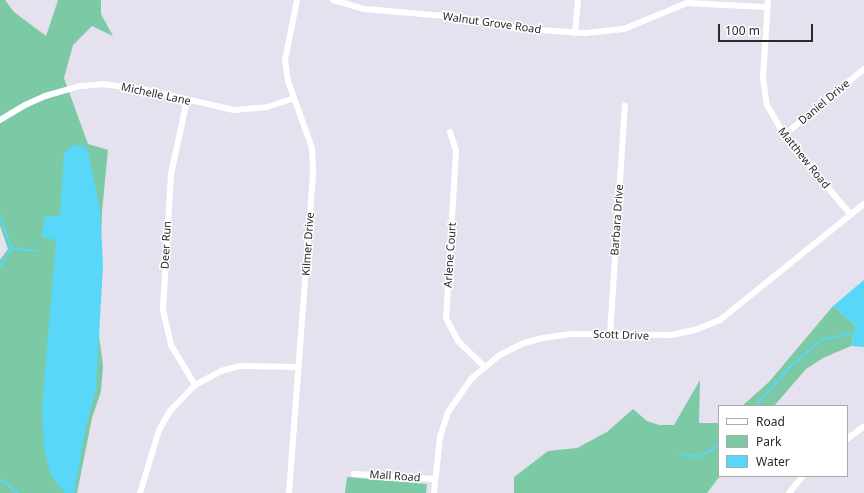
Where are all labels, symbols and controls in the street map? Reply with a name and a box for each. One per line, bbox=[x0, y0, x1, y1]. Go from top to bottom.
street label: Walnut Grove Road bbox=[442, 10, 542, 36]
scale bar bbox=[720, 16, 815, 42]
text: 100 m bbox=[725, 22, 760, 39]
street label: Daniel Drive bbox=[796, 77, 852, 127]
street label: Michelle Lane bbox=[120, 80, 192, 108]
street label: Matthew Road bbox=[775, 125, 833, 191]
street label: Barbara Drive bbox=[608, 184, 626, 256]
street label: Kilmer Drive bbox=[299, 212, 317, 276]
street label: Deer Run bbox=[158, 221, 174, 269]
street label: Arlene Court bbox=[441, 222, 459, 288]
street label: Scott Drive bbox=[593, 327, 649, 343]
legend bbox=[718, 405, 848, 477]
text: Road bbox=[756, 413, 785, 430]
text: Park bbox=[756, 433, 781, 450]
text: Water bbox=[756, 453, 790, 470]
street label: Mall Road bbox=[369, 468, 421, 484]

